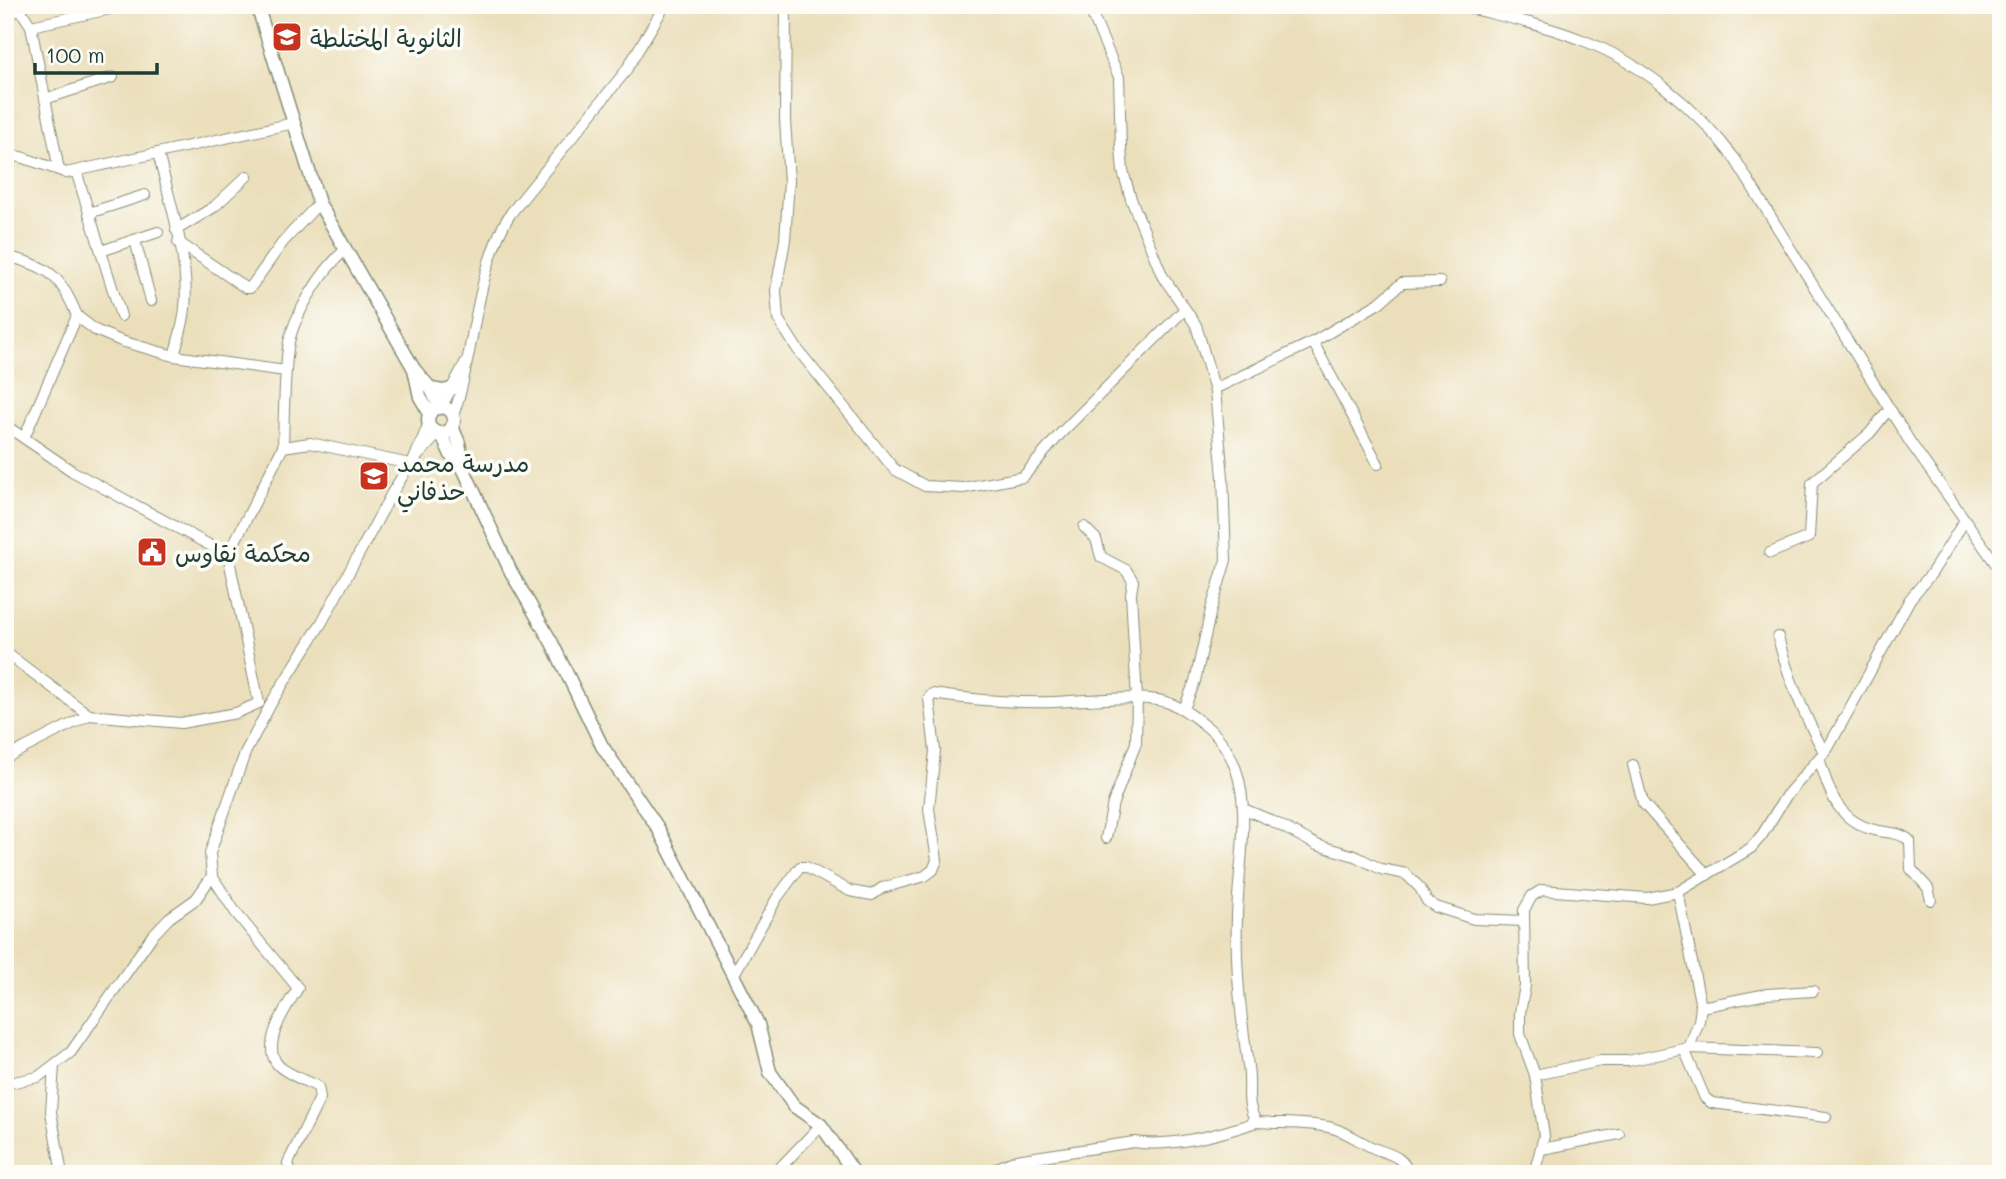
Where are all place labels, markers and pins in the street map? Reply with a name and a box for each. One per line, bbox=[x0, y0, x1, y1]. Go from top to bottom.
school or university icon: الثانوية المختلطة bbox=[270, 20, 304, 54]
place label: الثانوية المختلطة bbox=[310, 22, 462, 55]
place label: مدرسة محمد حذفاني bbox=[397, 447, 529, 513]
school or university icon: مدرسة محمد حذفاني bbox=[357, 459, 391, 493]
public building icon: محكمة نقاوس bbox=[135, 535, 169, 569]
place label: محكمة نقاوس bbox=[175, 537, 311, 568]

